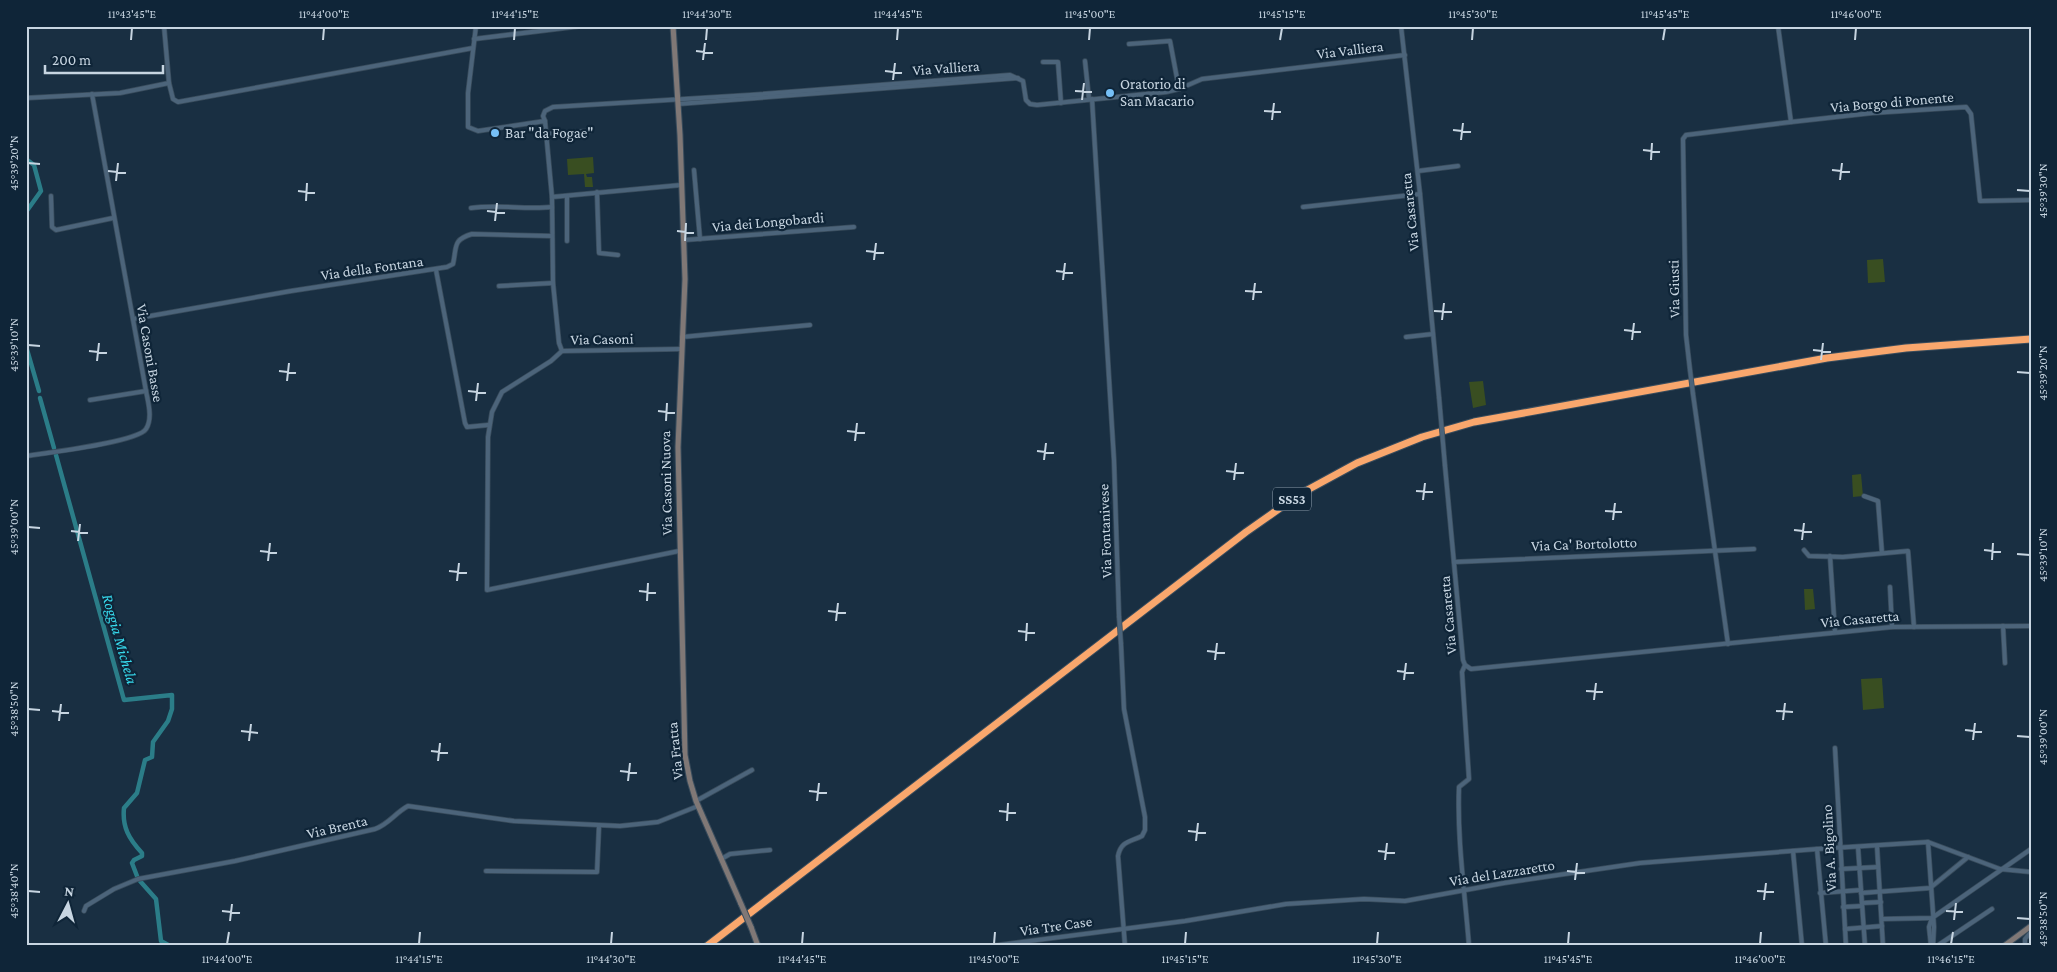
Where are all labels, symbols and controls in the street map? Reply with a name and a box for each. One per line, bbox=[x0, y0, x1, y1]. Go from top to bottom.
text: 11°43'45"E bbox=[108, 7, 157, 21]
text: 11°44'00"E bbox=[299, 7, 350, 21]
text: 11°44'15"E bbox=[491, 7, 539, 21]
text: 11°44'30"E bbox=[682, 7, 732, 21]
text: 11°44'45"E bbox=[874, 7, 923, 21]
text: 11°45'00"E bbox=[1065, 7, 1116, 21]
text: 11°45'15"E bbox=[1258, 7, 1306, 21]
text: 11°45'30"E bbox=[1448, 7, 1498, 21]
text: 11°45'45"E bbox=[1641, 7, 1690, 21]
text: 11°46'00"E bbox=[1831, 7, 1882, 21]
street label: Via Valliera bbox=[1316, 38, 1384, 62]
scale bar bbox=[45, 42, 162, 74]
text: 200 m bbox=[52, 52, 91, 68]
street label: Via Valliera bbox=[912, 58, 980, 78]
place label: Oratorio di San Macario bbox=[1120, 76, 1194, 109]
marker: Oratorio di San Macario bbox=[1104, 87, 1116, 99]
street label: Via Borgo di Ponente bbox=[1830, 89, 1955, 116]
place label: Bar "da Fogae" bbox=[505, 125, 593, 142]
marker: Bar "da Fogae" bbox=[489, 127, 501, 139]
text: 45°39'20"N bbox=[7, 135, 21, 191]
text: 45°39'30"N bbox=[2036, 163, 2050, 219]
street label: Via Casaretta bbox=[1398, 172, 1422, 252]
street label: Via dei Longobardi bbox=[711, 209, 825, 236]
street label: Via della Fontana bbox=[320, 253, 424, 283]
street label: Via Giusti bbox=[1665, 260, 1683, 318]
street label: Via Casoni Basse bbox=[133, 303, 167, 404]
text: 45°39'10"N bbox=[7, 318, 21, 372]
street label: Via Casoni bbox=[570, 330, 634, 348]
text: 45°39'20"N bbox=[2036, 345, 2050, 401]
street label: Via Casoni Nuova bbox=[657, 430, 675, 536]
street label: Via Fontanivese bbox=[1095, 483, 1115, 578]
road number: SS53 bbox=[1273, 488, 1311, 510]
text: 45°39'00"N bbox=[7, 499, 21, 555]
text: 45°39'10"N bbox=[2036, 528, 2050, 582]
street label: Via Ca' Bortolotto bbox=[1531, 534, 1637, 554]
street label: Via Casaretta bbox=[1437, 575, 1459, 655]
water label: Roggia Michela bbox=[98, 592, 141, 687]
street label: Via Casaretta bbox=[1820, 608, 1900, 630]
text: 45°38'50"N bbox=[7, 681, 21, 737]
text: 45°39'00"N bbox=[2036, 709, 2050, 765]
street label: Via Fratta bbox=[664, 721, 686, 781]
street label: Via A. Bigolino bbox=[1819, 804, 1840, 892]
street label: Via Brenta bbox=[305, 812, 369, 842]
street label: Via del Lazzaretto bbox=[1448, 857, 1556, 889]
text: 45°38'40"N bbox=[7, 863, 21, 919]
north arrow bbox=[42, 880, 92, 930]
text: N bbox=[64, 883, 75, 900]
text: 45°38'50"N bbox=[2036, 891, 2050, 947]
street label: Via Tre Case bbox=[1019, 913, 1094, 939]
text: 11°44'00"E bbox=[202, 952, 253, 966]
text: 11°44'15"E bbox=[395, 952, 443, 966]
text: 11°44'30"E bbox=[586, 952, 636, 966]
text: 11°44'45"E bbox=[778, 952, 827, 966]
text: 11°45'00"E bbox=[969, 952, 1020, 966]
text: 11°45'15"E bbox=[1161, 952, 1209, 966]
text: 11°45'30"E bbox=[1352, 952, 1402, 966]
text: 11°45'45"E bbox=[1544, 952, 1593, 966]
text: 11°46'00"E bbox=[1735, 952, 1786, 966]
text: 11°46'15"E bbox=[1927, 952, 1975, 966]

